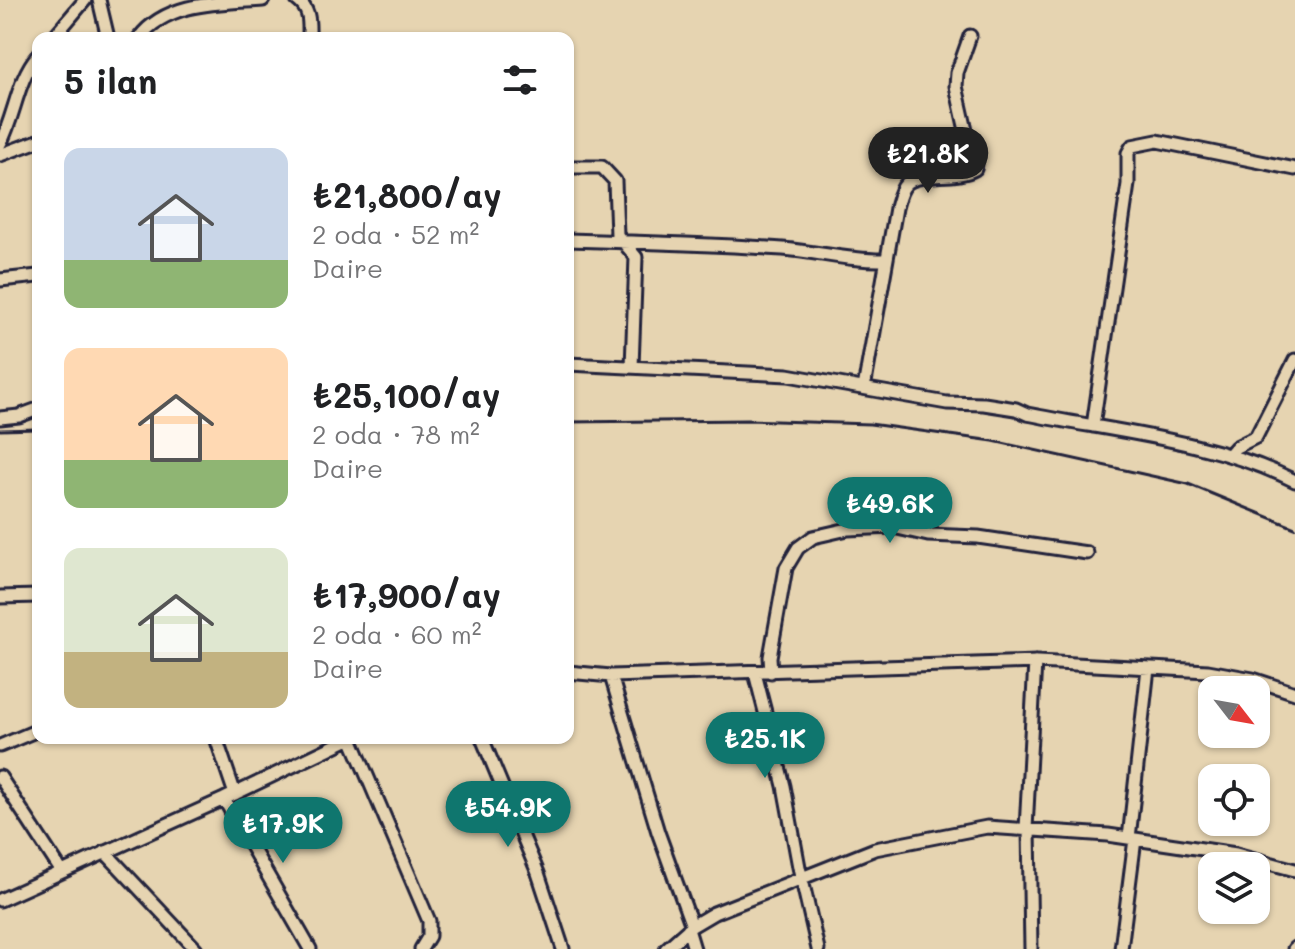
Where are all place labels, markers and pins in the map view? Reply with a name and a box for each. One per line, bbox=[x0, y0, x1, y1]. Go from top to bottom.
pin: ₺21.8K bbox=[863, 127, 993, 195]
pin: ₺49.6K bbox=[825, 477, 955, 545]
pin: ₺25.1K bbox=[700, 712, 830, 780]
pin: ₺54.9K bbox=[443, 781, 573, 849]
pin: ₺17.9K bbox=[218, 797, 348, 865]

